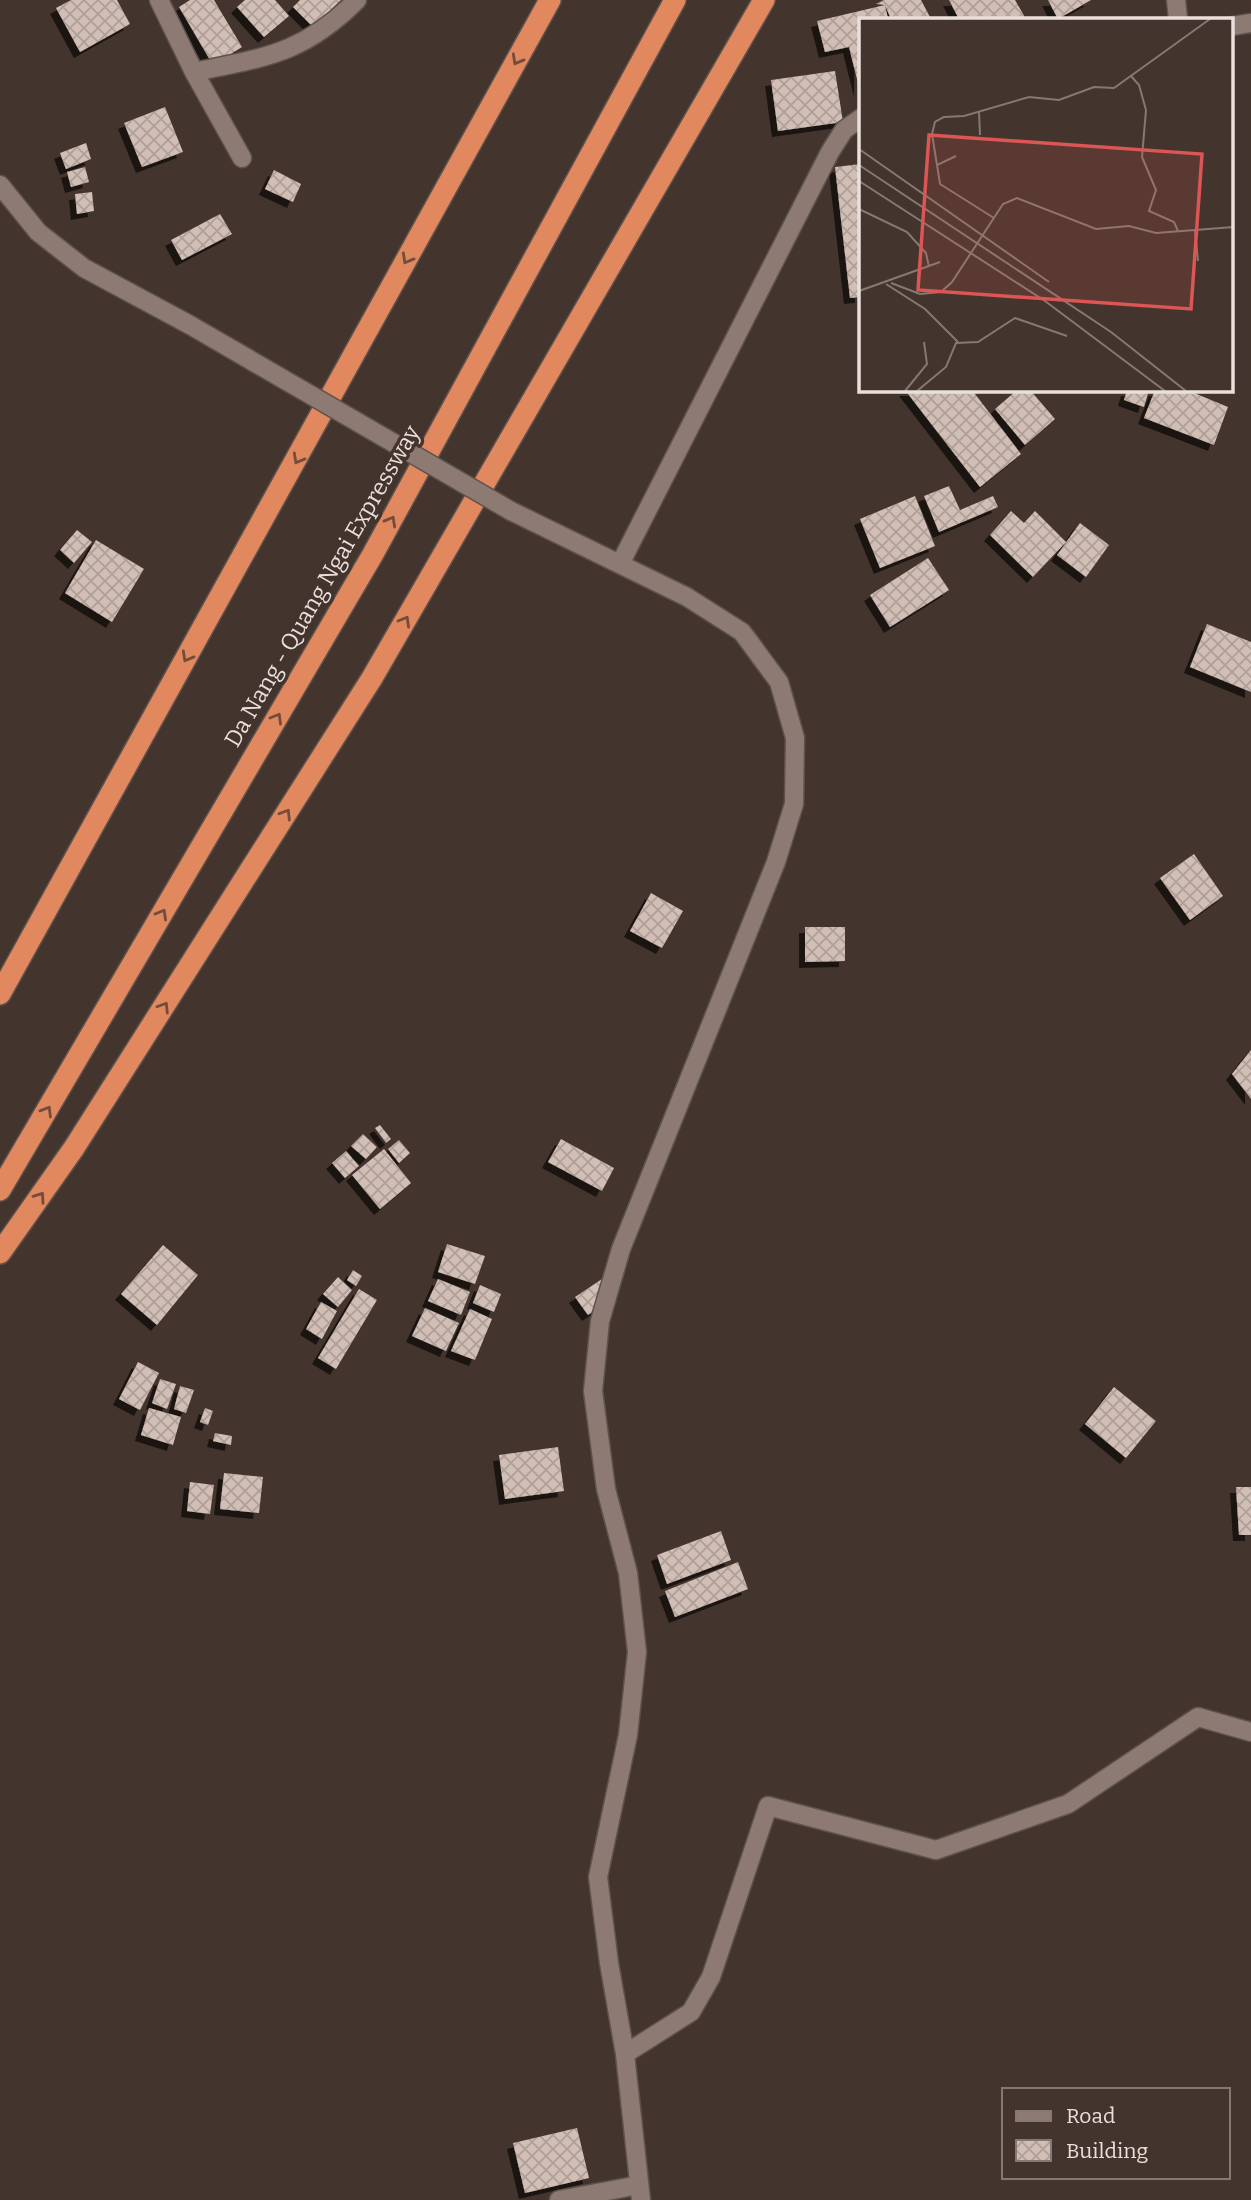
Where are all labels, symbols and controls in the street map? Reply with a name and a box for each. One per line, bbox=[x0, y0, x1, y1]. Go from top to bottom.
inset map bbox=[859, 18, 1234, 392]
one-way arrow bbox=[512, 53, 525, 65]
one-way arrow bbox=[402, 252, 415, 264]
street label: Da Nang - Quang Ngai Expressway bbox=[218, 419, 426, 752]
one-way arrow bbox=[293, 451, 306, 464]
one-way arrow bbox=[383, 516, 396, 528]
one-way arrow bbox=[397, 615, 410, 628]
one-way arrow bbox=[182, 650, 195, 663]
one-way arrow bbox=[269, 713, 282, 726]
one-way arrow bbox=[277, 809, 290, 822]
one-way arrow bbox=[154, 909, 167, 922]
one-way arrow bbox=[155, 1001, 168, 1014]
one-way arrow bbox=[39, 1105, 52, 1118]
one-way arrow bbox=[31, 1192, 44, 1205]
legend bbox=[1002, 2088, 1230, 2179]
text: Road bbox=[1066, 2103, 1115, 2129]
text: Building bbox=[1066, 2138, 1149, 2164]

